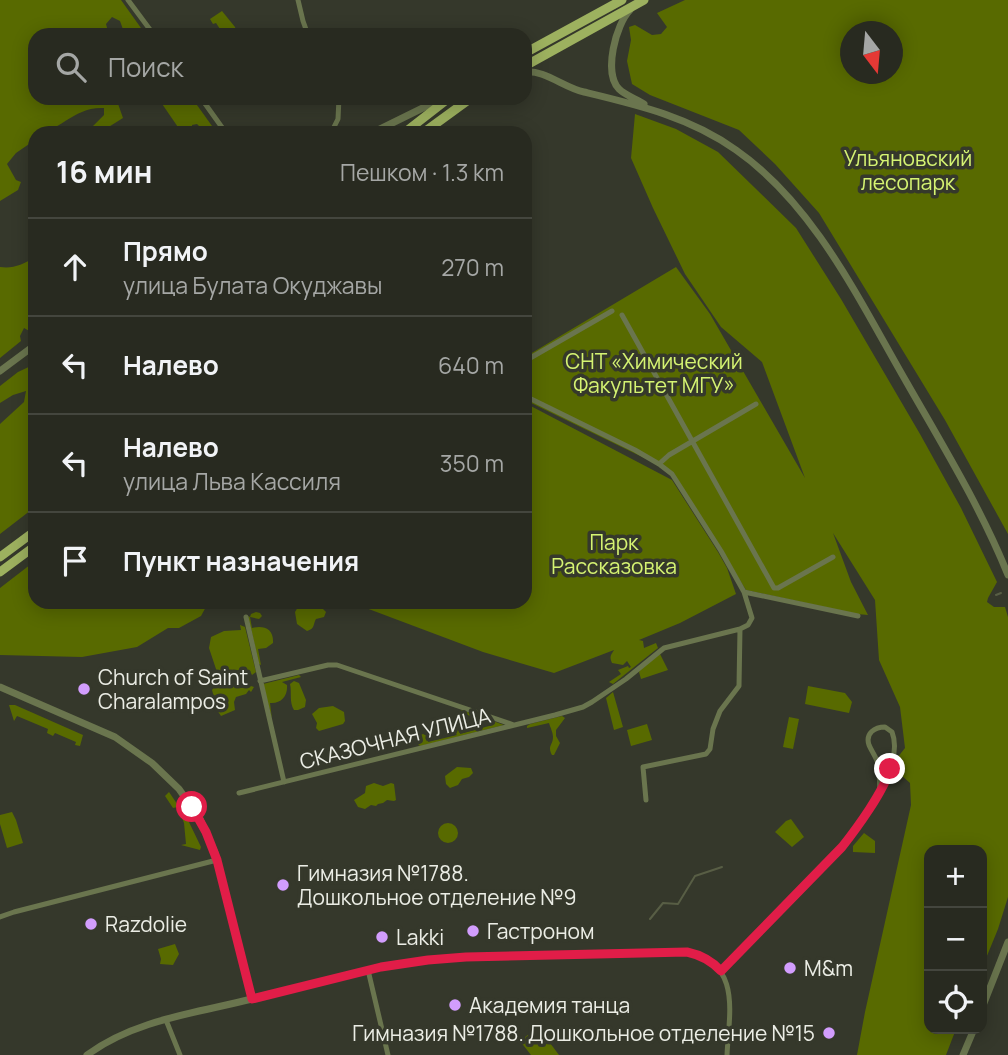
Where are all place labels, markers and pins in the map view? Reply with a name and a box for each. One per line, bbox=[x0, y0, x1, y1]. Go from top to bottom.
place label: Church of Saint Charalampos bbox=[98, 663, 248, 715]
marker: Church of Saint Charalampos bbox=[76, 681, 92, 697]
place label: Гимназия №1788. Дошкольное отделение №9 bbox=[297, 859, 577, 911]
marker: Гимназия №1788. Дошкольное отделение №9 bbox=[275, 877, 291, 893]
place label: Razdolie bbox=[105, 910, 187, 938]
marker: Razdolie bbox=[83, 916, 99, 932]
place label: Гастроном bbox=[487, 917, 595, 945]
place label: Lakki bbox=[396, 923, 444, 951]
marker: Гастроном bbox=[465, 923, 481, 939]
marker: Lakki bbox=[374, 929, 390, 945]
place label: M&m bbox=[804, 954, 853, 982]
marker: M&m bbox=[782, 960, 798, 976]
place label: Академия танца bbox=[469, 991, 630, 1019]
marker: Академия танца bbox=[447, 997, 463, 1013]
place label: Гимназия №1788. Дошкольное отделение №15 bbox=[352, 1019, 815, 1047]
marker: Гимназия №1788. Дошкольное отделение №15 bbox=[821, 1025, 837, 1041]

